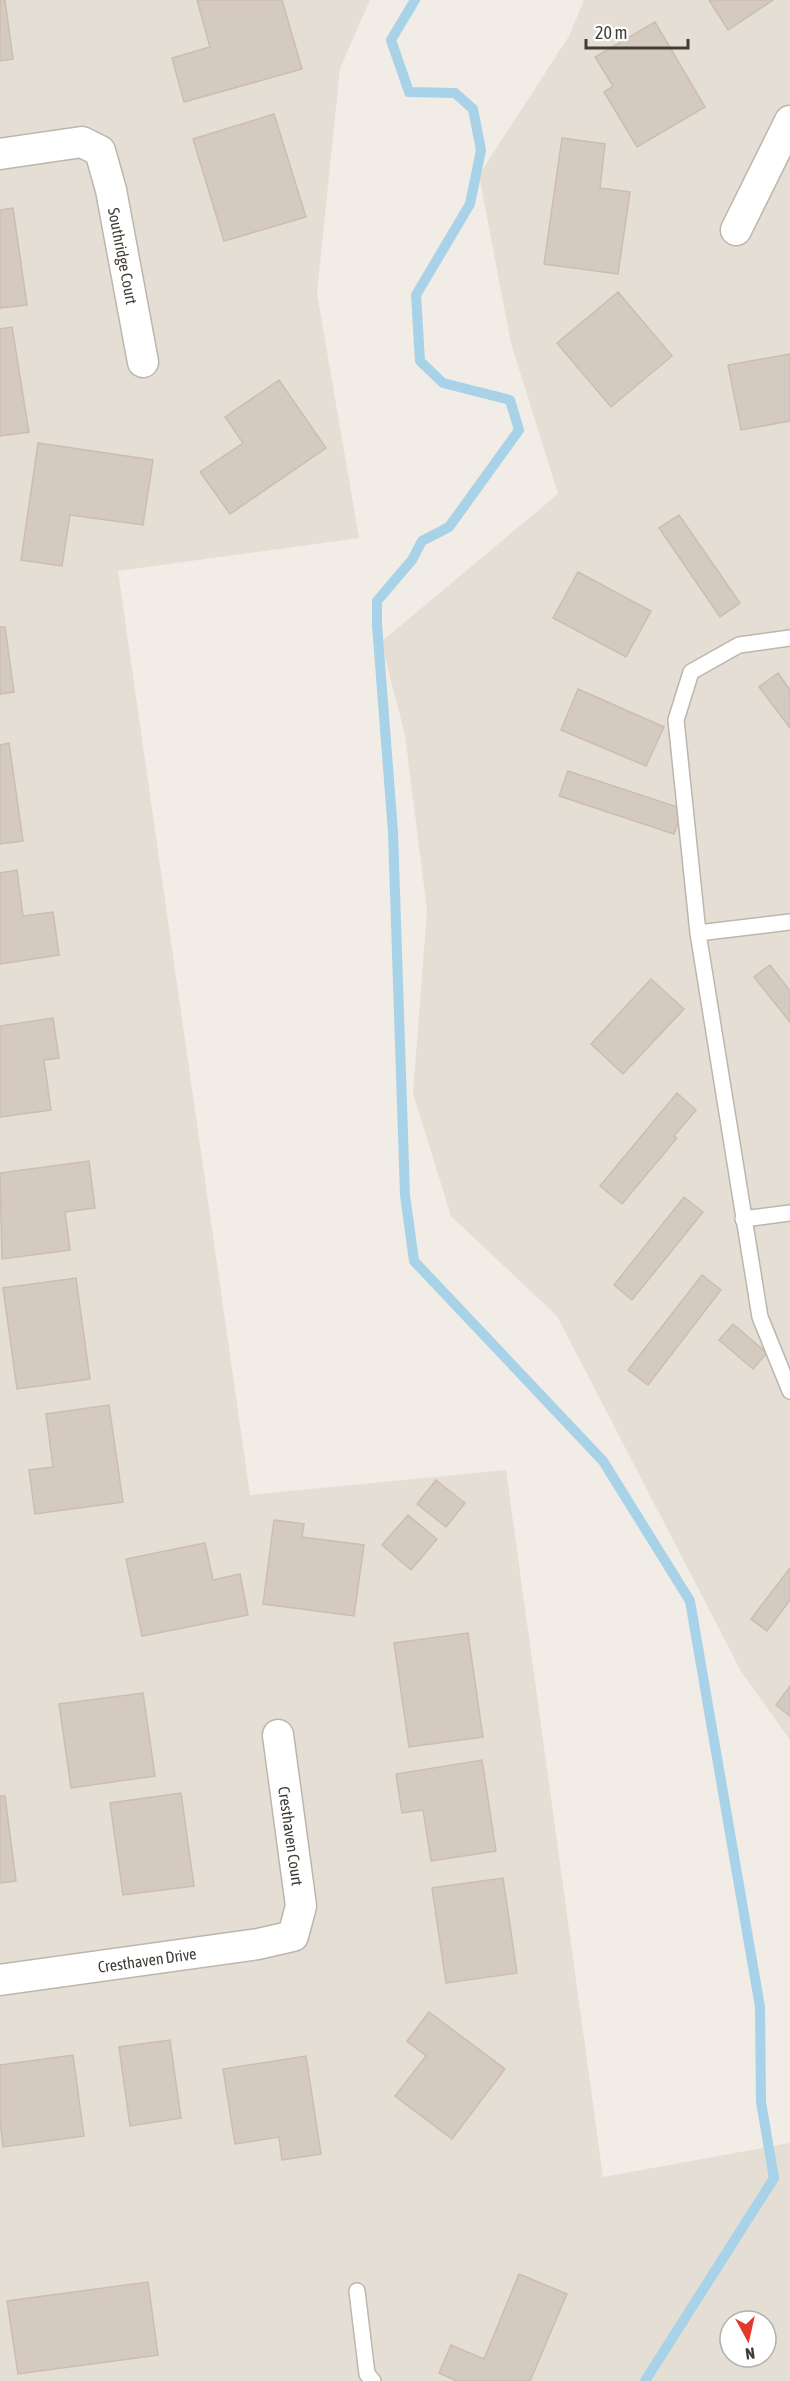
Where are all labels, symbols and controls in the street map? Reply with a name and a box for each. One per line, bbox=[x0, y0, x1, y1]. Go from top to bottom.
scale bar bbox=[586, 12, 688, 50]
text: 20 m bbox=[595, 22, 627, 43]
street label: Southridge Court bbox=[104, 206, 141, 306]
street label: Cresthaven Court bbox=[275, 1785, 307, 1887]
street label: Cresthaven Drive bbox=[97, 1944, 197, 1976]
north arrow bbox=[718, 2309, 778, 2369]
text: N bbox=[744, 2344, 756, 2363]

